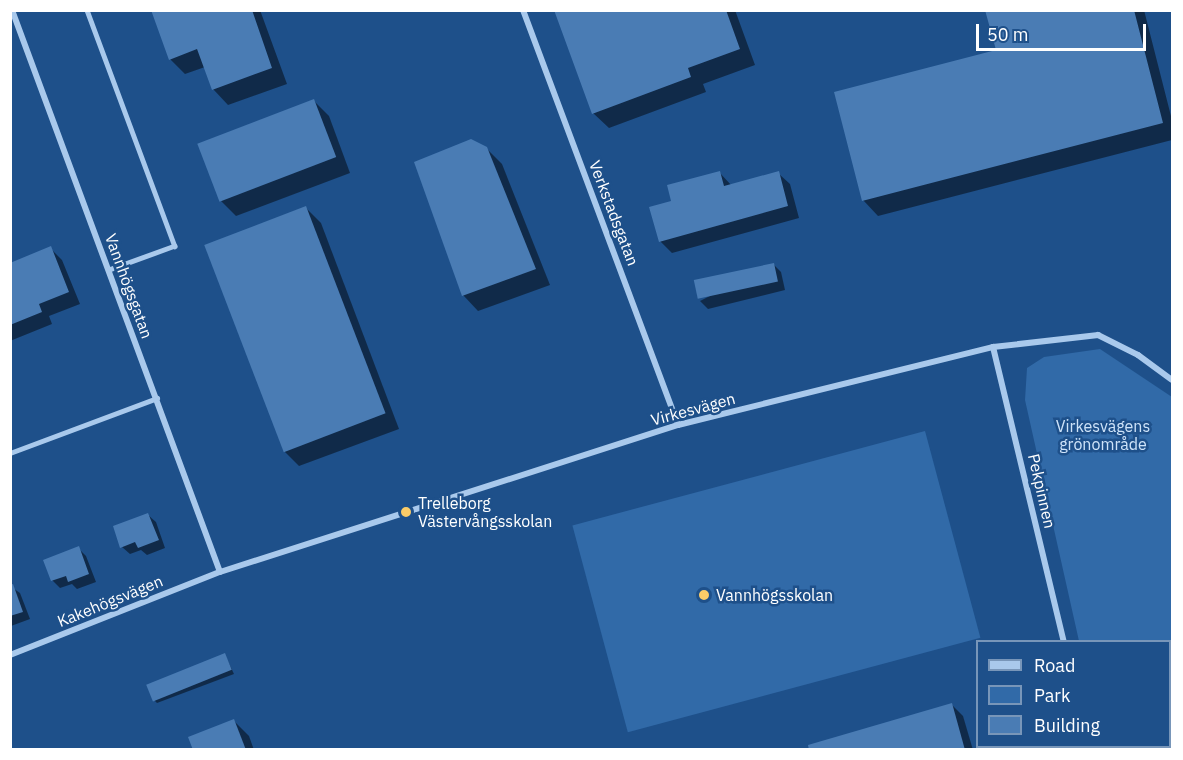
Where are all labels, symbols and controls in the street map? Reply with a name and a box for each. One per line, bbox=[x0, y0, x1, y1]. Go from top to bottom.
scale bar bbox=[979, 12, 1148, 50]
text: 50 m bbox=[987, 23, 1029, 46]
street label: Verkstadsgatan bbox=[585, 158, 643, 268]
street label: Vannhögsgatan bbox=[101, 231, 157, 341]
street label: Virkesvägen bbox=[649, 389, 737, 429]
park label: Virkesvägens grönområde bbox=[1056, 416, 1150, 454]
street label: Pekpinnen bbox=[1024, 452, 1060, 530]
place label: Trelleborg Västervångsskolan bbox=[418, 493, 552, 531]
marker: Trelleborg Västervångsskolan bbox=[399, 505, 413, 519]
street label: Kakehögsvägen bbox=[54, 571, 166, 631]
place label: Vannhögsskolan bbox=[716, 585, 833, 605]
marker: Vannhögsskolan bbox=[697, 588, 711, 602]
legend bbox=[976, 640, 1171, 748]
text: Road bbox=[1034, 654, 1075, 677]
text: Park bbox=[1034, 684, 1070, 707]
text: Building bbox=[1034, 714, 1100, 737]

